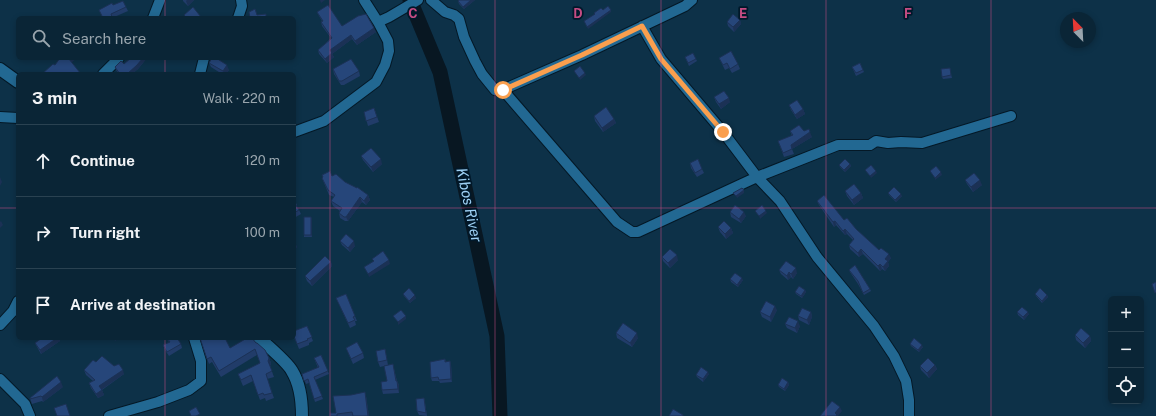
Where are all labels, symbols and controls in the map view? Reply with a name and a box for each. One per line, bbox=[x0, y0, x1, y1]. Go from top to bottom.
text: C bbox=[408, 6, 418, 21]
text: D bbox=[573, 6, 583, 21]
text: E bbox=[739, 6, 747, 21]
text: F bbox=[904, 6, 912, 21]
north arrow bbox=[1060, 12, 1096, 48]
search box bbox=[16, 16, 296, 60]
icon: search bbox=[30, 27, 52, 49]
text: Search here bbox=[62, 30, 146, 47]
route start bbox=[494, 81, 512, 99]
text: 3 min bbox=[32, 88, 77, 108]
text: Walk · 220 m bbox=[203, 91, 280, 106]
route end bbox=[714, 123, 732, 141]
icon: ahead bbox=[32, 150, 54, 172]
text: Continue bbox=[70, 152, 135, 169]
text: 120 m bbox=[245, 153, 280, 168]
water label: Kibos River bbox=[453, 166, 486, 244]
icon: right bbox=[32, 222, 54, 244]
text: Turn right bbox=[70, 224, 140, 241]
text: 100 m bbox=[244, 225, 280, 240]
icon: arrive bbox=[32, 294, 54, 316]
text: Arrive at destination bbox=[70, 296, 215, 313]
map controls bbox=[1108, 296, 1144, 404]
button: + bbox=[1108, 296, 1144, 332]
button: − bbox=[1108, 332, 1144, 368]
button: locate bbox=[1108, 368, 1144, 404]

